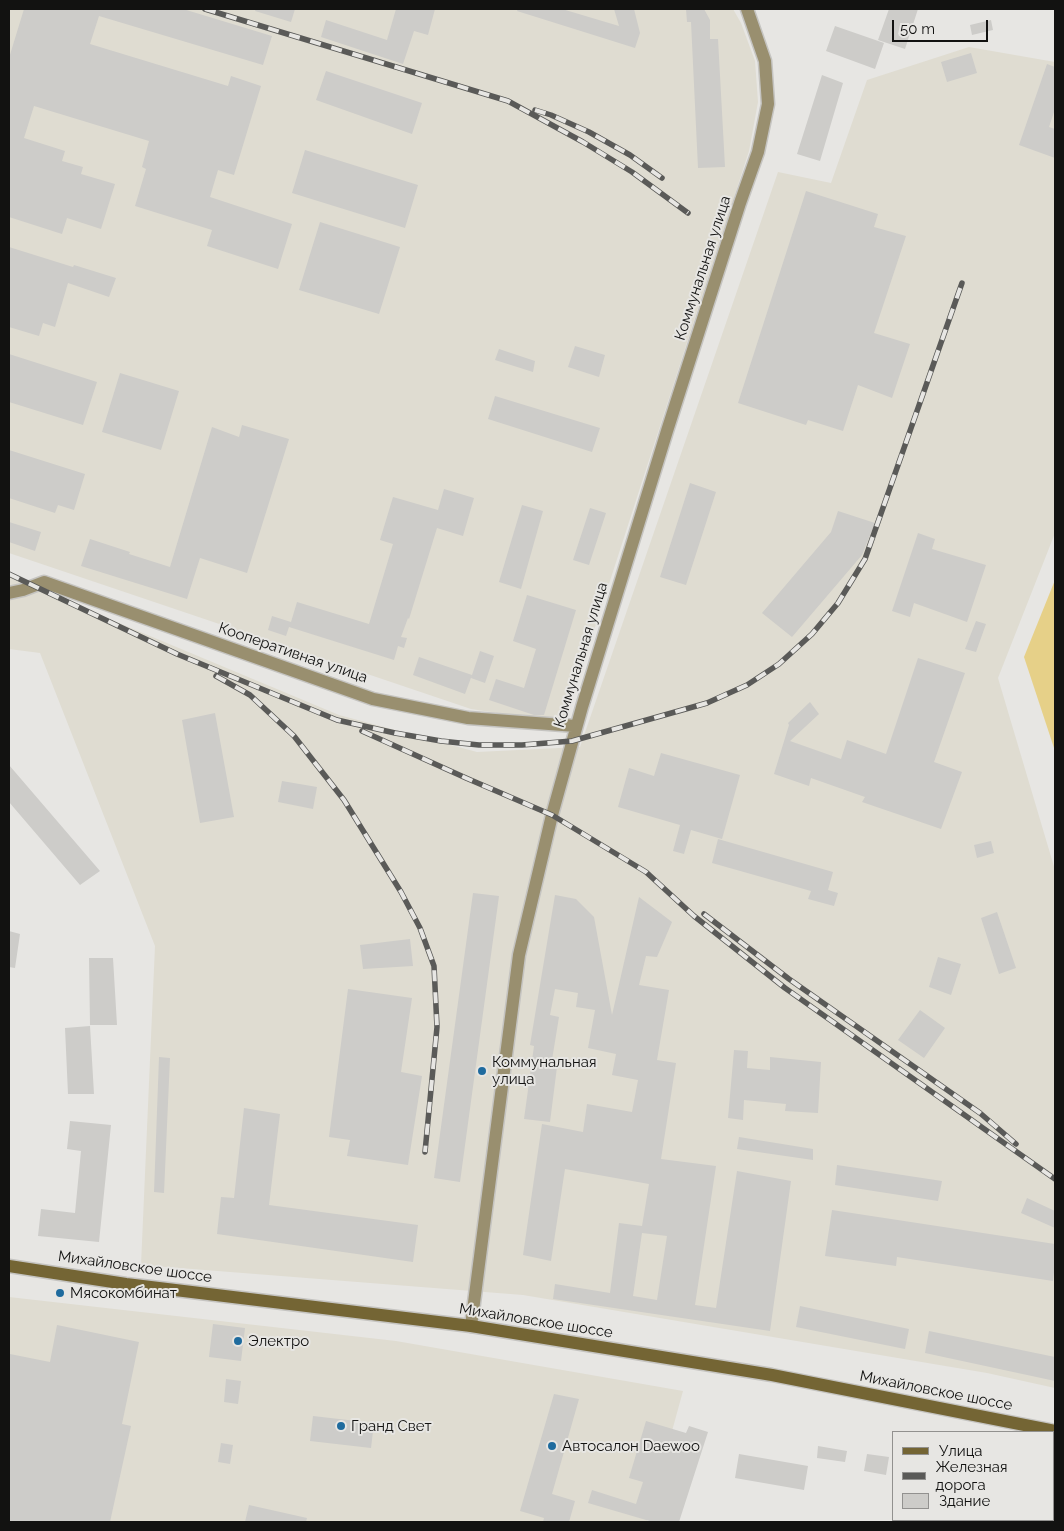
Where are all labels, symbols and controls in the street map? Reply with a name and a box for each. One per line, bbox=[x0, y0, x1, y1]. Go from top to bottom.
scale bar bbox=[894, 10, 990, 42]
text: 50 m bbox=[900, 20, 935, 38]
street label: Коммунальная улица bbox=[671, 193, 735, 343]
street label: Коммунальная улица bbox=[550, 580, 612, 730]
street label: Кооперативная улица bbox=[216, 619, 370, 687]
place label: Коммунальная улица bbox=[492, 1053, 597, 1088]
marker: Коммунальная улица bbox=[476, 1065, 488, 1077]
street label: Михайловское шоссе bbox=[57, 1247, 213, 1287]
place label: Мясокомбинат bbox=[70, 1284, 177, 1302]
marker: Мясокомбинат bbox=[54, 1287, 66, 1299]
street label: Михайловское шоссе bbox=[458, 1300, 614, 1342]
place label: Электро bbox=[248, 1332, 309, 1350]
marker: Электро bbox=[232, 1335, 244, 1347]
street label: Михайловское шоссе bbox=[858, 1367, 1014, 1415]
place label: Гранд Свет bbox=[351, 1417, 432, 1435]
marker: Гранд Свет bbox=[335, 1420, 347, 1432]
legend bbox=[892, 1431, 1054, 1521]
place label: Автосалон Daewoo bbox=[562, 1437, 700, 1455]
marker: Автосалон Daewoo bbox=[546, 1440, 558, 1452]
text: Улица bbox=[939, 1442, 983, 1460]
text: Железная дорога bbox=[936, 1458, 1008, 1494]
text: Здание bbox=[939, 1492, 990, 1510]

